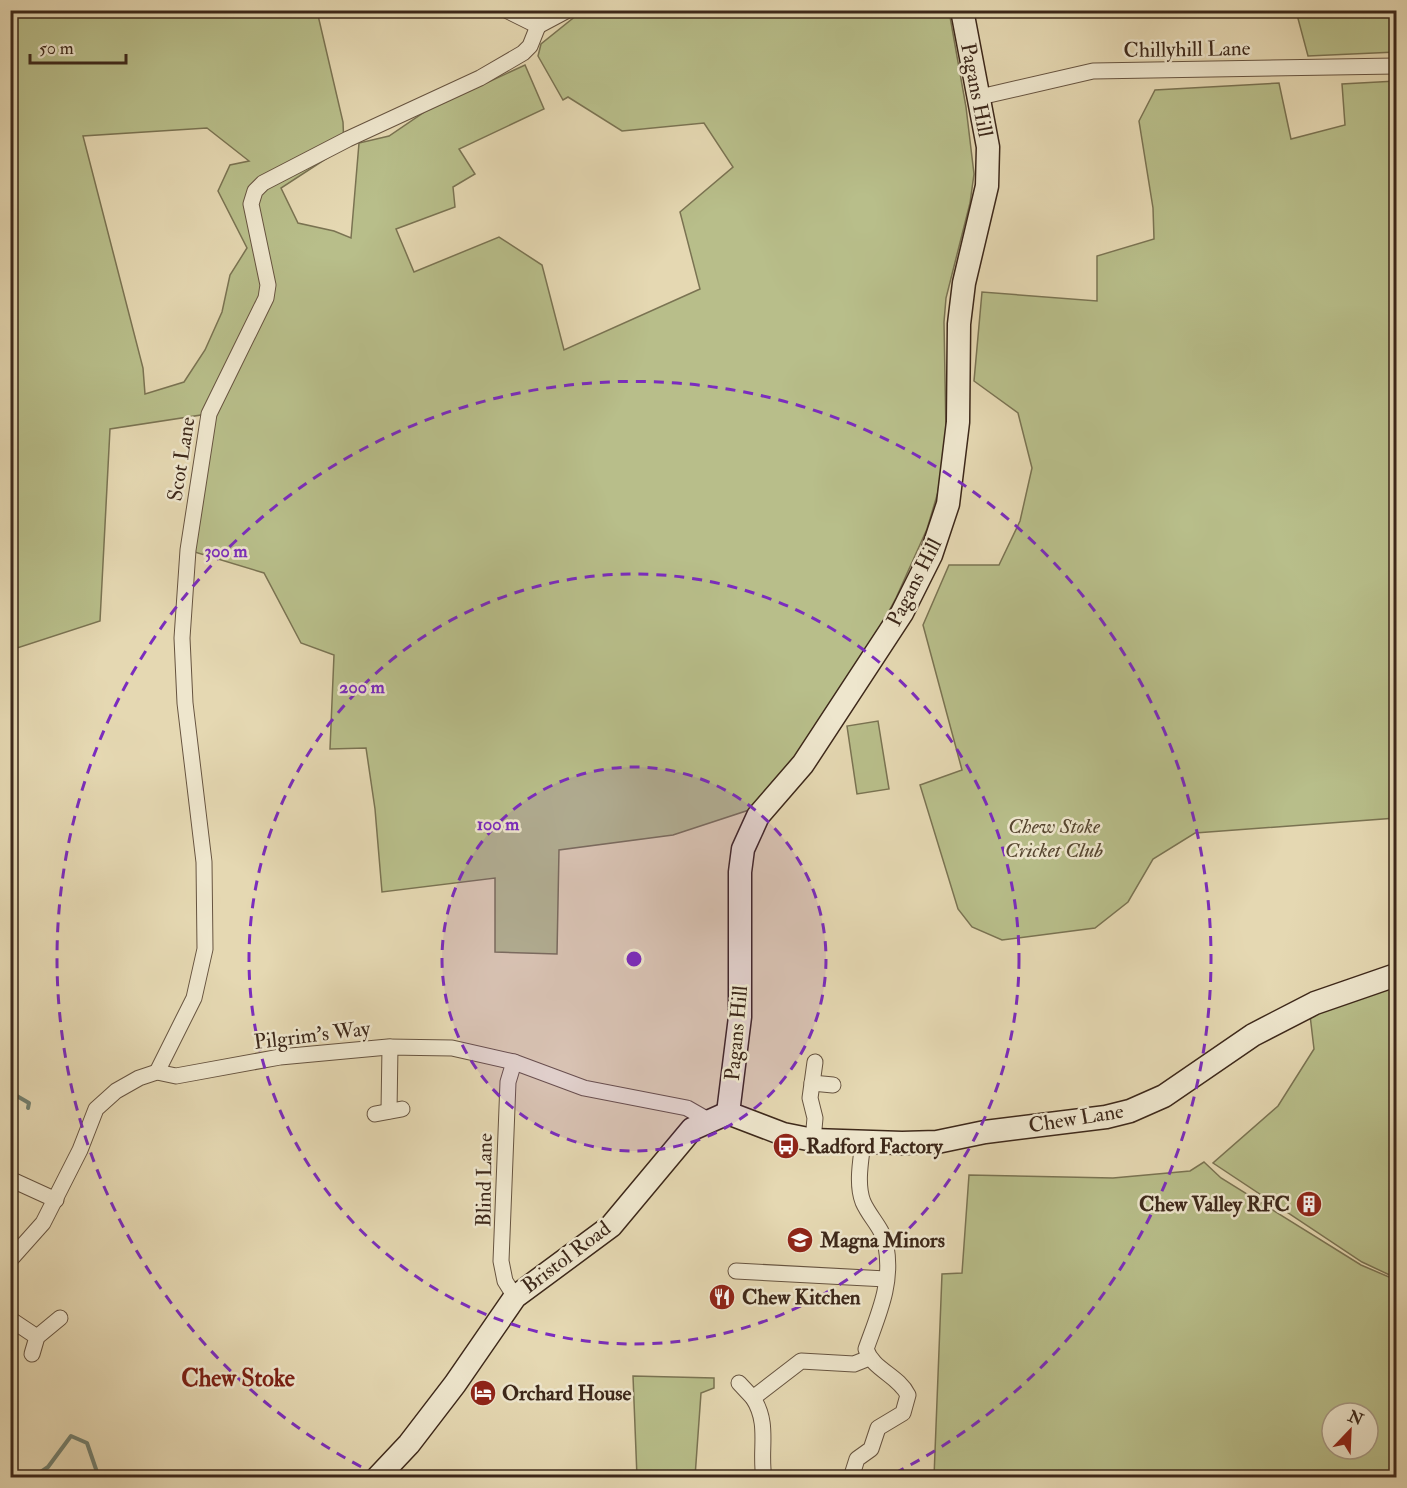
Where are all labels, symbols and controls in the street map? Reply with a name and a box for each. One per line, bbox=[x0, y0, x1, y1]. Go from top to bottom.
scale bar bbox=[30, 27, 126, 65]
street label: Chillyhill Lane bbox=[1123, 35, 1251, 64]
text: 50 m bbox=[39, 37, 74, 60]
street label: Pagans Hill bbox=[954, 41, 999, 140]
street label: Scot Lane bbox=[162, 415, 202, 503]
street label: Pagans Hill bbox=[881, 533, 948, 631]
text: 300 m bbox=[204, 540, 249, 563]
text: 200 m bbox=[339, 676, 386, 699]
text: 100 m bbox=[477, 813, 520, 836]
park label: Chew Stoke Cricket Club bbox=[1005, 813, 1103, 864]
centre of rings bbox=[624, 949, 644, 969]
street label: Pagans Hill bbox=[719, 984, 754, 1082]
street label: Pilgrim's Way bbox=[252, 1015, 373, 1056]
street label: Chew Lane bbox=[1027, 1098, 1126, 1139]
bus stop icon: Radford Factory bbox=[771, 1131, 801, 1161]
street label: Blind Lane bbox=[470, 1133, 499, 1227]
place label: Radford Factory bbox=[806, 1133, 944, 1160]
building icon: Chew Valley RFC bbox=[1294, 1189, 1324, 1219]
place label: Chew Valley RFC bbox=[1139, 1191, 1290, 1218]
street label: Bristol Road bbox=[516, 1215, 617, 1300]
school or university icon: Magna Minors bbox=[785, 1225, 815, 1255]
place label: Magna Minors bbox=[819, 1227, 945, 1254]
restaurant icon: Chew Kitchen bbox=[707, 1282, 737, 1312]
place label: Chew Kitchen bbox=[742, 1284, 861, 1311]
district label: Chew Stoke bbox=[181, 1363, 295, 1394]
hotel icon: Orchard House bbox=[468, 1378, 498, 1408]
place label: Orchard House bbox=[502, 1380, 632, 1407]
north arrow bbox=[1320, 1401, 1380, 1461]
text: N bbox=[1344, 1406, 1367, 1430]

